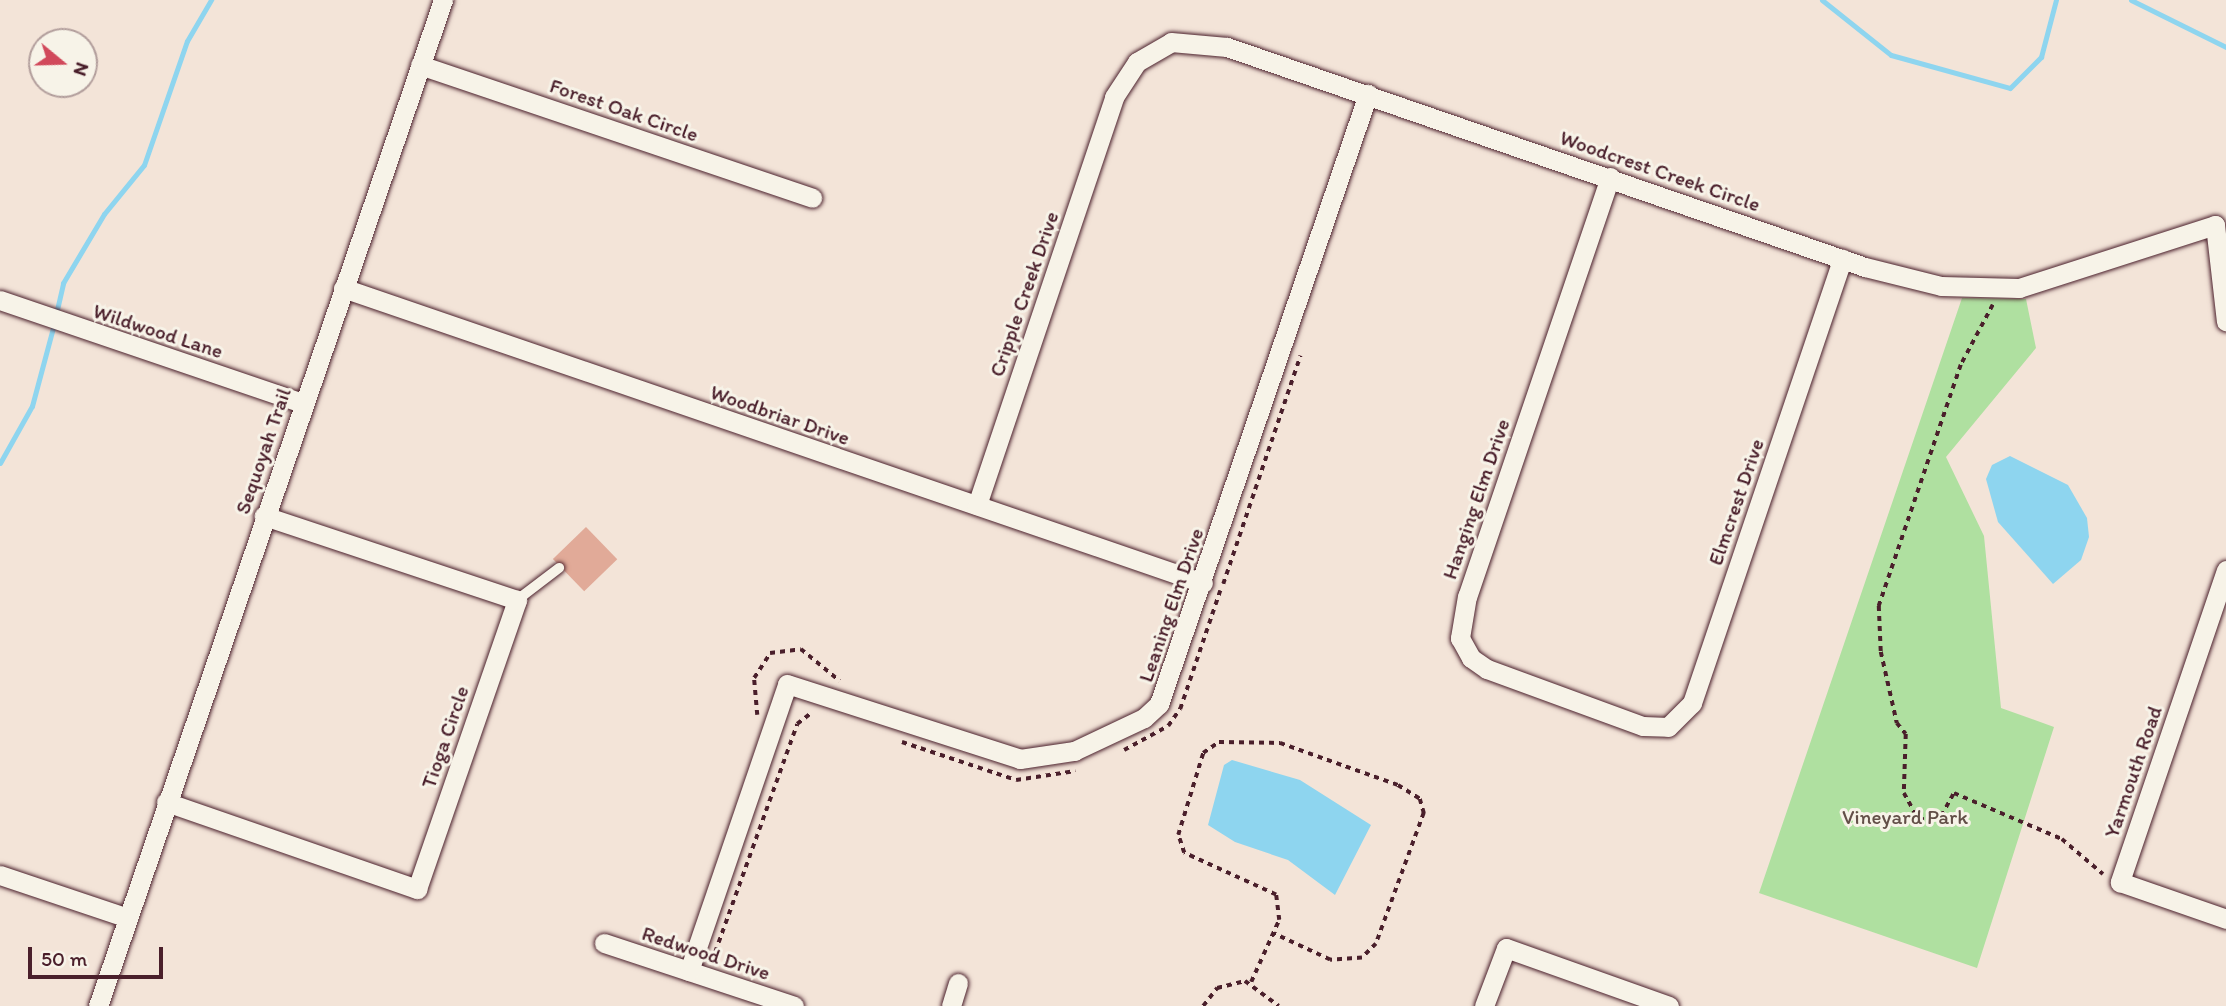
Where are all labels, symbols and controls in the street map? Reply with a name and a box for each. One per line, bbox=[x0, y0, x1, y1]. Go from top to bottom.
north arrow bbox=[28, 28, 98, 98]
text: N bbox=[68, 60, 94, 79]
street label: Forest Oak Circle bbox=[546, 73, 702, 147]
street label: Woodcrest Creek Circle bbox=[1557, 125, 1763, 217]
street label: Cripple Creek Drive bbox=[984, 208, 1064, 380]
street label: Wildwood Lane bbox=[90, 298, 226, 364]
street label: Woodbriar Drive bbox=[707, 379, 853, 451]
street label: Sequoyah Trail bbox=[230, 384, 296, 518]
street label: Hanging Elm Drive bbox=[1437, 416, 1515, 582]
street label: Elmcrest Drive bbox=[1703, 436, 1769, 568]
street label: Leaning Elm Drive bbox=[1133, 525, 1209, 685]
street label: Tioga Circle bbox=[416, 682, 474, 792]
street label: Yarmouth Road bbox=[2099, 703, 2167, 841]
park label: Vineyard Park bbox=[1842, 804, 1968, 830]
street label: Redwood Drive bbox=[639, 920, 773, 986]
scale bar bbox=[32, 932, 166, 976]
text: 50 m bbox=[41, 946, 87, 971]

